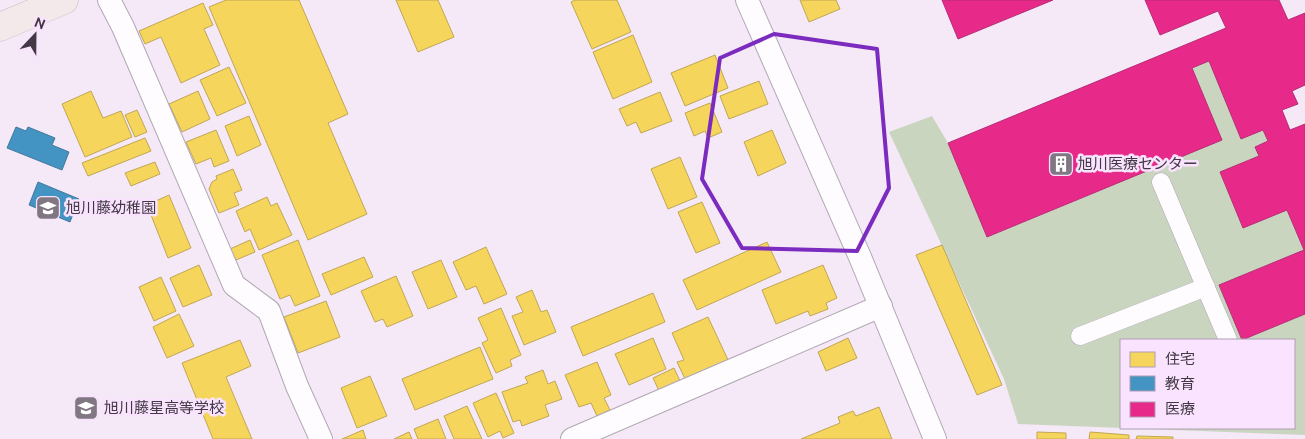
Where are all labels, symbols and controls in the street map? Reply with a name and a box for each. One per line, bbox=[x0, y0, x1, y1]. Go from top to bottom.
north arrow bbox=[10, 10, 60, 60]
text: N bbox=[32, 14, 48, 32]
building icon: 旭川医療センター bbox=[1048, 151, 1074, 177]
place label: 旭川医療センター bbox=[1078, 155, 1198, 172]
school or university icon: 旭川藤幼稚園 bbox=[35, 195, 61, 221]
place label: 旭川藤幼稚園 bbox=[66, 199, 156, 216]
legend bbox=[1120, 339, 1295, 429]
text: 住宅 bbox=[1165, 350, 1195, 367]
text: 教育 bbox=[1165, 375, 1195, 392]
school or university icon: 旭川藤星高等学校 bbox=[73, 395, 99, 421]
place label: 旭川藤星高等学校 bbox=[104, 399, 224, 416]
text: 医療 bbox=[1165, 400, 1195, 417]

